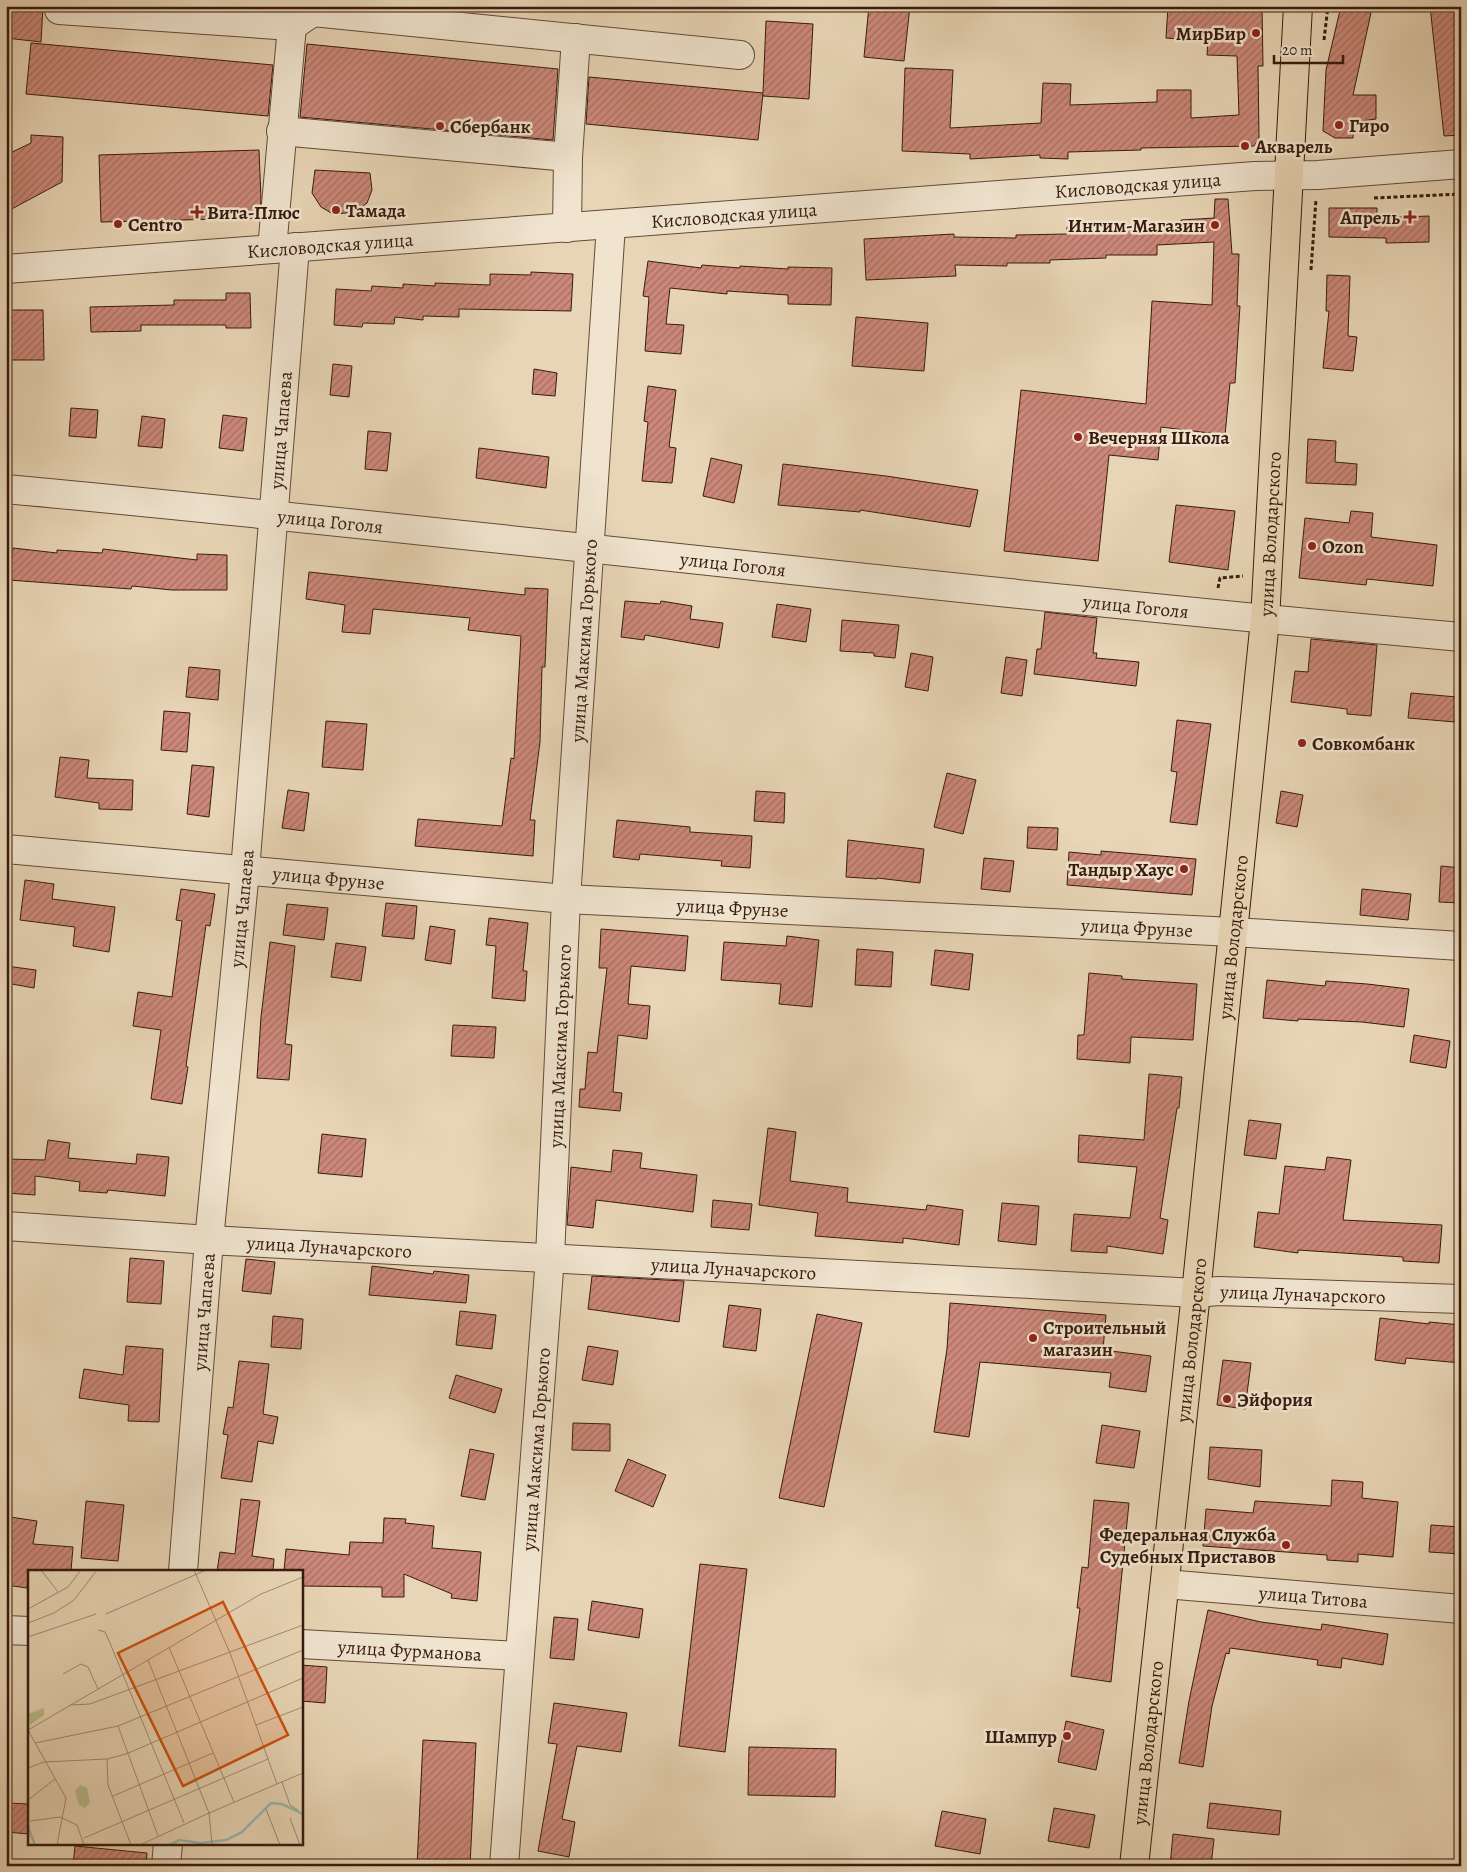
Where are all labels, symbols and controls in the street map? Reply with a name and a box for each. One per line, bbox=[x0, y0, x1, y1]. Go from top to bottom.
place label: МирБир bbox=[1176, 21, 1246, 47]
marker: МирБир bbox=[1250, 27, 1262, 39]
scale bar bbox=[1274, 32, 1343, 64]
text: 20 m bbox=[1282, 40, 1313, 60]
place label: Гиро bbox=[1349, 113, 1390, 139]
place label: Сбербанк bbox=[450, 114, 531, 140]
marker: Гиро bbox=[1333, 119, 1345, 131]
marker: Сбербанк bbox=[434, 120, 446, 132]
place label: Акварель bbox=[1254, 134, 1333, 160]
marker: Акварель bbox=[1239, 140, 1251, 152]
street label: Кисловодская улица bbox=[1054, 167, 1222, 205]
street label: Кисловодская улица bbox=[650, 197, 818, 235]
place label: Тамада bbox=[346, 198, 407, 224]
place label: Вита-Плюс bbox=[207, 200, 300, 226]
marker: Тамада bbox=[330, 204, 342, 216]
place label: Апрель bbox=[1339, 205, 1400, 231]
marker: Вита-Плюс bbox=[191, 206, 203, 218]
marker: Апрель bbox=[1404, 211, 1416, 223]
place label: Centro bbox=[128, 212, 183, 238]
place label: Интим-Магазин bbox=[1068, 213, 1205, 239]
marker: Centro bbox=[112, 218, 124, 230]
marker: Интим-Магазин bbox=[1209, 219, 1221, 231]
street label: Кисловодская улица bbox=[246, 227, 414, 265]
street label: улица Чапаева bbox=[264, 370, 299, 491]
place label: Вечерняя Школа bbox=[1088, 425, 1230, 451]
marker: Вечерняя Школа bbox=[1072, 431, 1084, 443]
street label: улица Володарского bbox=[1253, 451, 1288, 618]
street label: улица Гоголя bbox=[275, 504, 384, 540]
place label: Ozon bbox=[1322, 534, 1364, 560]
street label: улица Максима Горького bbox=[564, 538, 604, 744]
marker: Ozon bbox=[1306, 540, 1318, 552]
street label: улица Гоголя bbox=[678, 546, 787, 583]
street label: улица Гоголя bbox=[1081, 589, 1190, 625]
place label: Совкомбанк bbox=[1312, 731, 1415, 757]
marker: Совкомбанк bbox=[1296, 737, 1308, 749]
street label: улица Чапаева bbox=[224, 849, 261, 970]
street label: улица Володарского bbox=[1212, 854, 1255, 1022]
place label: Тандыр Хаус bbox=[1068, 857, 1174, 883]
street label: улица Фрунзе bbox=[271, 861, 386, 897]
marker: Тандыр Хаус bbox=[1178, 863, 1190, 875]
street label: улица Фрунзе bbox=[675, 892, 789, 924]
street label: улица Фрунзе bbox=[1079, 912, 1194, 944]
street label: улица Максима Горького bbox=[543, 944, 578, 1149]
street label: улица Луначарского bbox=[245, 1230, 413, 1265]
street label: улица Чапаева bbox=[187, 1252, 222, 1373]
street label: улица Луначарского bbox=[649, 1252, 817, 1287]
street label: улица Володарского bbox=[1170, 1257, 1214, 1425]
street label: улица Луначарского bbox=[1219, 1279, 1386, 1310]
place label: Строительный магазин bbox=[1043, 1315, 1166, 1363]
marker: Строительный магазин bbox=[1027, 1332, 1039, 1344]
street label: улица Максима Горького bbox=[516, 1347, 557, 1553]
place label: Эйфория bbox=[1237, 1387, 1313, 1413]
marker: Эйфория bbox=[1221, 1393, 1233, 1405]
place label: Федеральная Служба Судебных Приставов bbox=[1099, 1522, 1277, 1570]
marker: Федеральная Служба Судебных Приставов bbox=[1280, 1539, 1292, 1551]
inset map bbox=[28, 1570, 302, 1844]
street label: улица Титова bbox=[1257, 1580, 1369, 1615]
street label: улица Фурманова bbox=[336, 1634, 483, 1668]
street label: улица Володарского bbox=[1126, 1659, 1170, 1827]
place label: Шампур bbox=[985, 1724, 1057, 1750]
marker: Шампур bbox=[1061, 1730, 1073, 1742]

